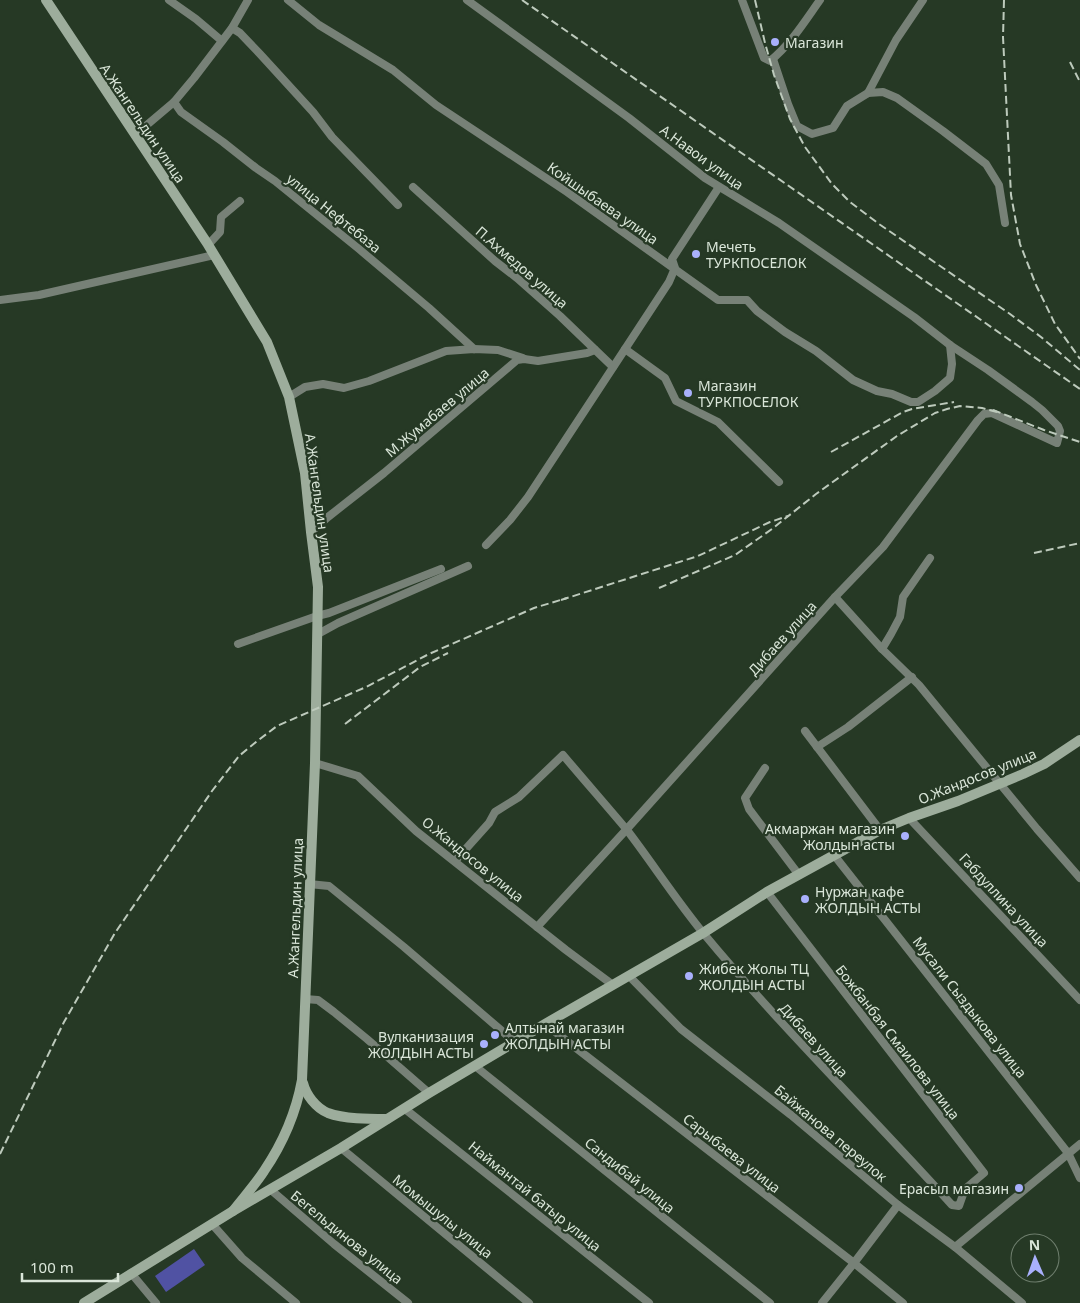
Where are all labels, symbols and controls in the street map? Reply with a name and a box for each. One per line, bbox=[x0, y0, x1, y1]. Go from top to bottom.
place label: Магазин bbox=[785, 33, 844, 52]
marker: Магазин bbox=[769, 36, 781, 48]
street label: А.Жангельдин улица bbox=[96, 60, 190, 186]
street label: А.Навои улица bbox=[656, 120, 748, 194]
street label: Койшыбаева улица bbox=[544, 158, 662, 248]
street label: улица Нефтебаза bbox=[283, 169, 385, 257]
street label: П.Ахмедов улица bbox=[472, 222, 572, 312]
place label: Мечеть ТУРКПОСЕЛОК bbox=[706, 237, 807, 272]
marker: Мечеть ТУРКПОСЕЛОК bbox=[690, 248, 702, 260]
street label: М.Жумабаев улица bbox=[381, 363, 493, 461]
place label: Магазин ТУРКПОСЕЛОК bbox=[698, 376, 799, 411]
marker: Магазин ТУРКПОСЕЛОК bbox=[682, 387, 694, 399]
street label: А.Жангельдин улица bbox=[301, 432, 339, 574]
street label: Дибаев улица bbox=[743, 597, 821, 679]
street label: О.Жандосов улица bbox=[915, 744, 1039, 808]
street label: О.Жандосов улица bbox=[418, 812, 528, 906]
place label: Акмаржан магазин Жолдын асты bbox=[765, 819, 895, 854]
marker: Акмаржан магазин Жолдын асты bbox=[899, 830, 911, 842]
street label: А.Жангельдин улица bbox=[283, 838, 307, 978]
street label: Габдуллина улица bbox=[955, 849, 1053, 951]
place label: Нуржан кафе ЖОЛДЫН АСТЫ bbox=[815, 882, 921, 917]
marker: Нуржан кафе ЖОЛДЫН АСТЫ bbox=[799, 893, 811, 905]
street label: Мусали Сыздыкова улица bbox=[909, 932, 1031, 1082]
place label: Жибек Жолы ТЦ ЖОЛДЫН АСТЫ bbox=[699, 959, 809, 994]
street label: Божбанбая Смаилова улица bbox=[832, 961, 964, 1123]
marker: Жибек Жолы ТЦ ЖОЛДЫН АСТЫ bbox=[683, 970, 695, 982]
street label: Дибаев улица bbox=[775, 999, 853, 1081]
place label: Алтынай магазин ЖОЛДЫН АСТЫ bbox=[505, 1018, 625, 1053]
place label: Вулканизация ЖОЛДЫН АСТЫ bbox=[368, 1027, 474, 1062]
marker: Алтынай магазин ЖОЛДЫН АСТЫ bbox=[489, 1029, 501, 1041]
marker: Вулканизация ЖОЛДЫН АСТЫ bbox=[478, 1038, 490, 1050]
street label: Байжанова переулок bbox=[771, 1080, 892, 1186]
street label: Сарыбаева улица bbox=[679, 1109, 785, 1197]
street label: Сандибай улица bbox=[581, 1133, 679, 1217]
street label: Наймантай батыр улица bbox=[465, 1137, 605, 1255]
street label: Момышулы улица bbox=[389, 1170, 497, 1262]
place label: Ерасыл магазин bbox=[899, 1179, 1009, 1198]
marker: Ерасыл магазин bbox=[1013, 1182, 1025, 1194]
street label: Бегельдинова улица bbox=[287, 1186, 407, 1288]
north arrow bbox=[1010, 1233, 1060, 1283]
text: N bbox=[1029, 1235, 1041, 1254]
scale bar bbox=[22, 1250, 119, 1282]
text: 100 m bbox=[30, 1257, 74, 1277]

